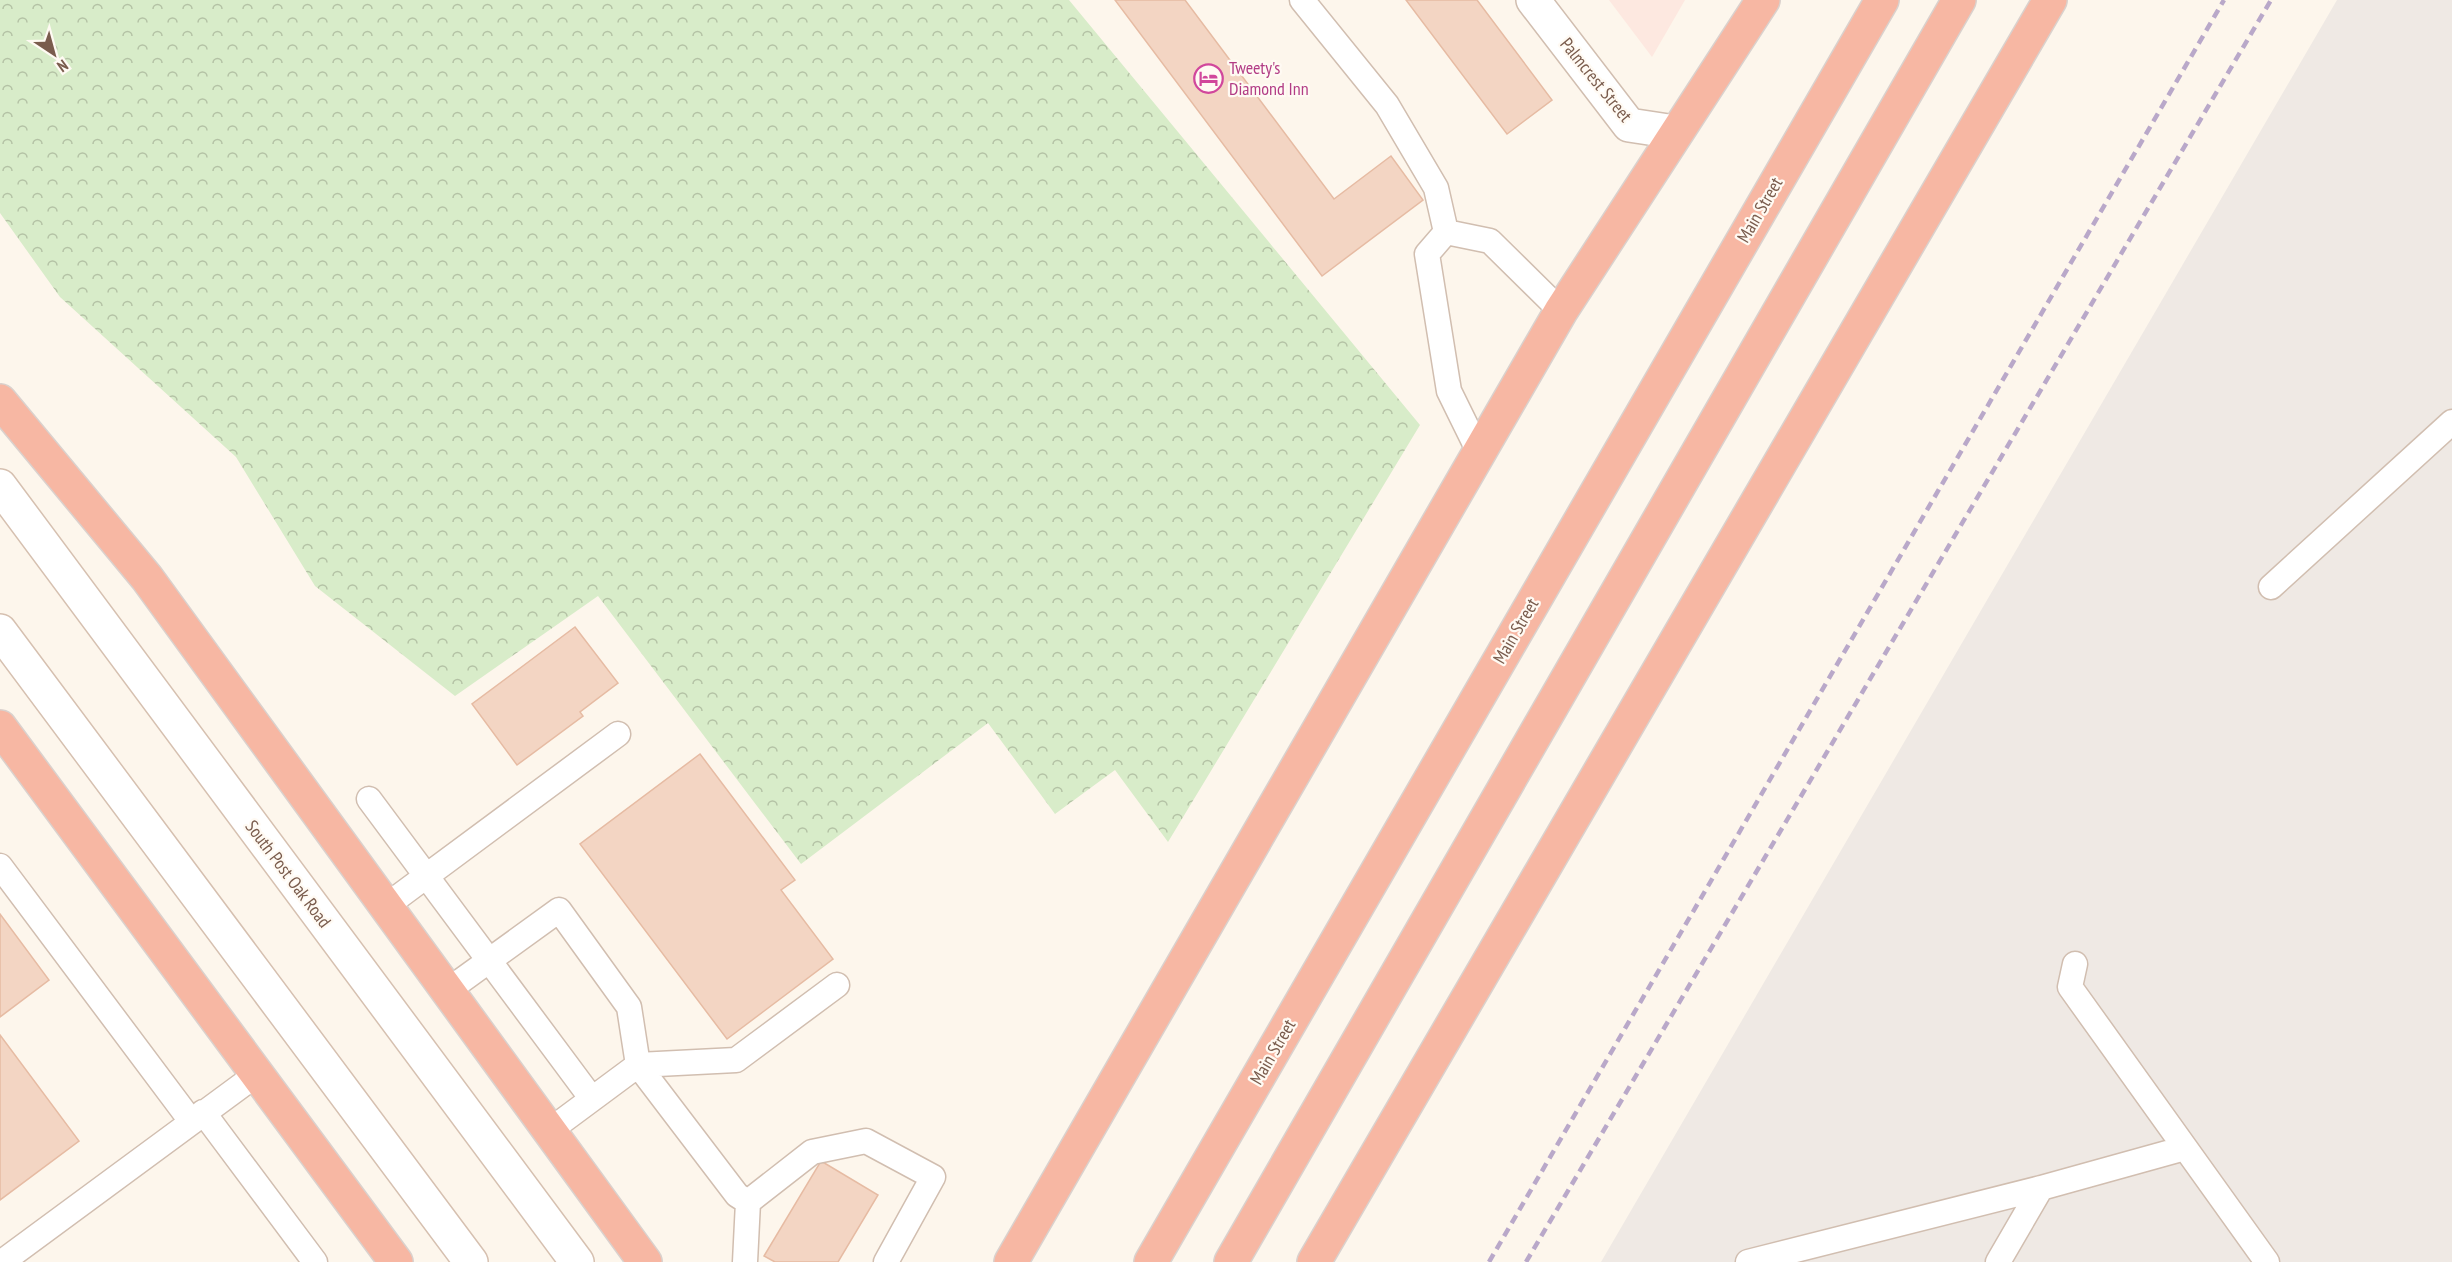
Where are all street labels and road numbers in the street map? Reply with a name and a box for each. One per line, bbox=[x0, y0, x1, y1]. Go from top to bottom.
street label: Palmcrest Street bbox=[1555, 33, 1637, 126]
street label: Main Street bbox=[1732, 173, 1787, 246]
street label: Main Street bbox=[1488, 594, 1543, 667]
street label: South Post Oak Road bbox=[241, 816, 336, 932]
street label: Main Street bbox=[1245, 1015, 1300, 1088]

